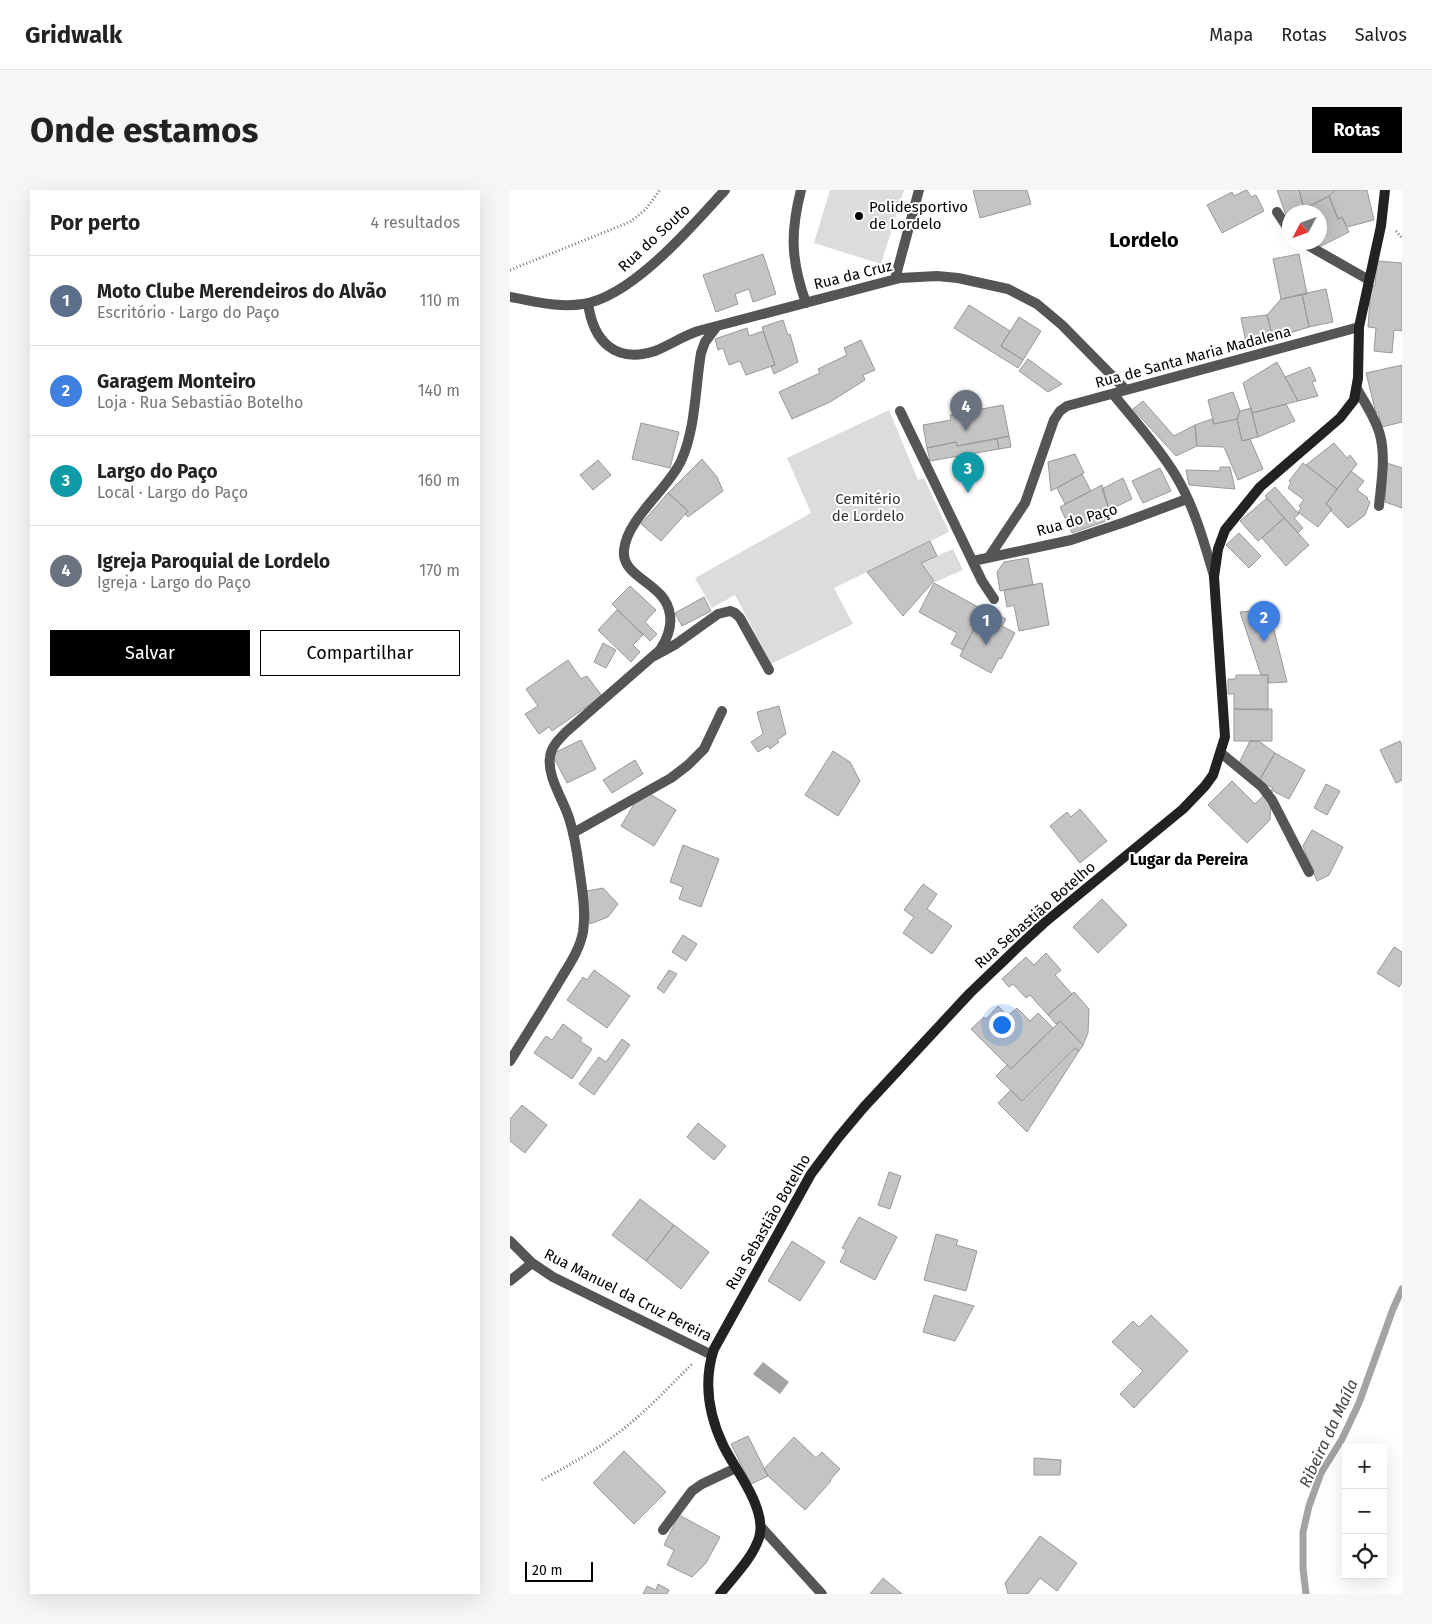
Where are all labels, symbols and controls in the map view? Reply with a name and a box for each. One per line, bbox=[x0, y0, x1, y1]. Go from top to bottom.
text: Gridwalk bbox=[25, 21, 122, 49]
text: Mapa bbox=[1209, 24, 1253, 46]
text: Rotas bbox=[1281, 24, 1327, 46]
text: Salvos bbox=[1355, 24, 1407, 46]
button: Rotas bbox=[1312, 107, 1402, 153]
text: Onde estamos bbox=[30, 109, 258, 151]
place label: Polidesportivo de Lordelo bbox=[869, 198, 968, 233]
street label: Rua do Souto bbox=[614, 200, 694, 276]
north arrow bbox=[1282, 205, 1327, 250]
text: Por perto bbox=[50, 210, 140, 236]
marker: Polidesportivo de Lordelo bbox=[853, 210, 865, 222]
text: 4 resultados bbox=[371, 213, 460, 232]
district label: Lordelo bbox=[1109, 228, 1179, 252]
street label: Rua da Cruz bbox=[812, 256, 895, 293]
text: Moto Clube Merendeiros do Alvão bbox=[97, 280, 387, 303]
text: 1 bbox=[62, 291, 70, 310]
text: 110 m bbox=[419, 291, 460, 310]
text: Escritório · Largo do Paço bbox=[97, 303, 280, 322]
street label: Rua de Santa Maria Madalena bbox=[1093, 322, 1293, 392]
text: Garagem Monteiro bbox=[97, 370, 256, 393]
text: 2 bbox=[62, 381, 70, 400]
text: 140 m bbox=[418, 381, 460, 400]
pin: 4 bbox=[950, 390, 982, 431]
text: Loja · Rua Sebastião Botelho bbox=[97, 393, 303, 412]
pin: 3 bbox=[952, 452, 984, 493]
text: Largo do Paço bbox=[97, 460, 218, 483]
text: 3 bbox=[62, 471, 70, 490]
text: 160 m bbox=[418, 471, 460, 490]
text: Local · Largo do Paço bbox=[97, 483, 248, 502]
park label: Cemitério de Lordelo bbox=[832, 490, 904, 525]
street label: Rua do Paço bbox=[1034, 500, 1120, 540]
text: Igreja Paroquial de Lordelo bbox=[97, 550, 330, 573]
text: 4 bbox=[61, 561, 71, 580]
text: 170 m bbox=[419, 561, 460, 580]
text: Igreja · Largo do Paço bbox=[97, 573, 251, 592]
pin: 2 bbox=[1248, 601, 1280, 642]
pin: 1 bbox=[970, 604, 1002, 645]
button: Salvar bbox=[50, 630, 250, 676]
button: Compartilhar bbox=[260, 630, 460, 676]
district label: Lugar da Pereira bbox=[1130, 850, 1249, 869]
street label: Rua Sebastião Botelho bbox=[971, 858, 1099, 972]
your location bbox=[989, 1012, 1015, 1038]
street label: Rua Sebastião Botelho bbox=[722, 1151, 814, 1293]
street label: Rua Manuel da Cruz Pereira bbox=[541, 1245, 715, 1345]
water label: Ribeira da Maíla bbox=[1295, 1376, 1362, 1490]
map controls bbox=[1342, 1444, 1387, 1579]
button: + bbox=[1342, 1444, 1387, 1489]
button: − bbox=[1342, 1489, 1387, 1534]
button: locate bbox=[1342, 1534, 1387, 1579]
scale bar bbox=[525, 1559, 592, 1582]
text: 20 m bbox=[532, 1562, 562, 1579]

